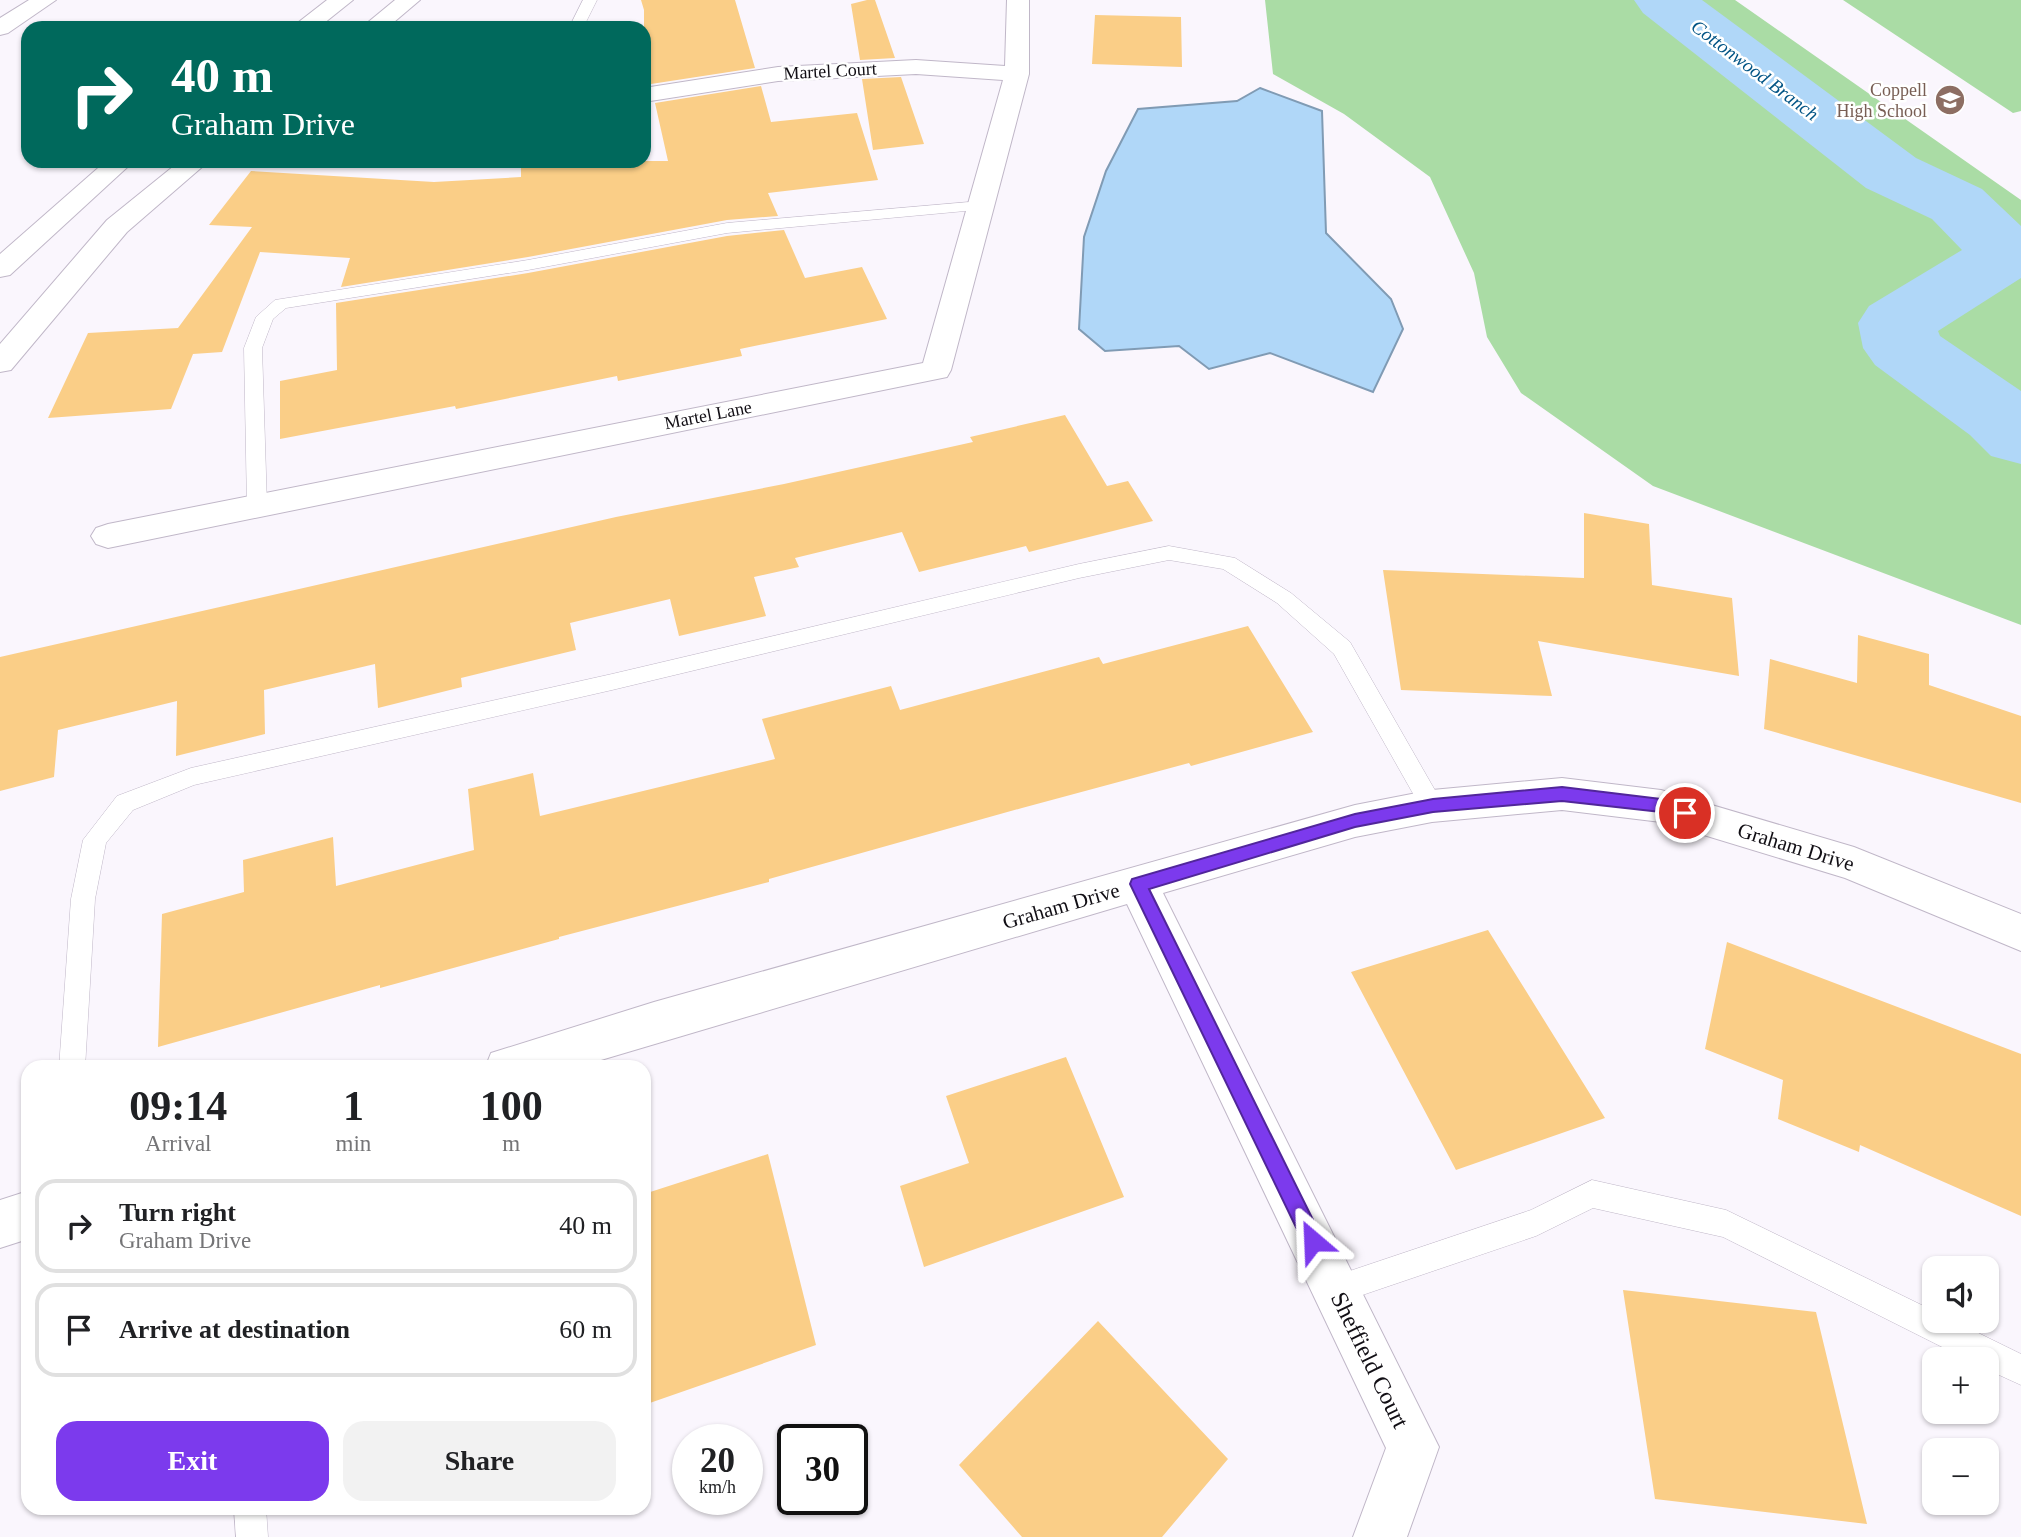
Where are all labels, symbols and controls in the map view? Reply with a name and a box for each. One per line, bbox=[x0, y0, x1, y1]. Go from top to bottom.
water label: Cottonwood Branch bbox=[1687, 15, 1823, 125]
text: 40 m bbox=[171, 48, 273, 103]
icon: right bbox=[56, 49, 147, 140]
street label: Martel Court bbox=[783, 59, 877, 83]
place label: Coppell High School bbox=[1836, 80, 1927, 121]
school or university icon: Coppell High School bbox=[1933, 83, 1967, 117]
text: Graham Drive bbox=[171, 106, 355, 142]
street label: Martel Lane bbox=[663, 397, 753, 433]
pin bbox=[1655, 783, 1715, 843]
icon: arrive bbox=[1666, 794, 1704, 832]
street label: Graham Drive bbox=[1735, 818, 1857, 876]
street label: Graham Drive bbox=[1000, 878, 1122, 934]
text: 09:14 bbox=[129, 1083, 227, 1129]
text: 1 bbox=[343, 1083, 364, 1129]
text: 100 bbox=[480, 1083, 543, 1129]
text: Arrival bbox=[145, 1131, 212, 1156]
text: min bbox=[336, 1131, 371, 1156]
text: m bbox=[502, 1131, 520, 1156]
text: Turn right bbox=[119, 1198, 236, 1227]
position arrow bbox=[1276, 1204, 1350, 1278]
icon: right bbox=[60, 1207, 98, 1245]
text: 40 m bbox=[559, 1211, 612, 1240]
text: Graham Drive bbox=[119, 1228, 251, 1253]
map controls bbox=[1922, 1256, 1999, 1515]
button: sound bbox=[1922, 1256, 1999, 1333]
street label: Sheffield Court bbox=[1326, 1288, 1414, 1433]
icon: arrive bbox=[60, 1311, 98, 1349]
text: Arrive at destination bbox=[119, 1315, 350, 1344]
text: 60 m bbox=[559, 1315, 612, 1344]
button: + bbox=[1922, 1347, 1999, 1424]
button: Exit bbox=[56, 1421, 329, 1501]
button: Share bbox=[343, 1421, 616, 1501]
speed limit sign: 30 bbox=[777, 1424, 868, 1515]
button: − bbox=[1922, 1438, 1999, 1515]
text: 20 bbox=[700, 1441, 735, 1480]
text: km/h bbox=[699, 1477, 736, 1497]

